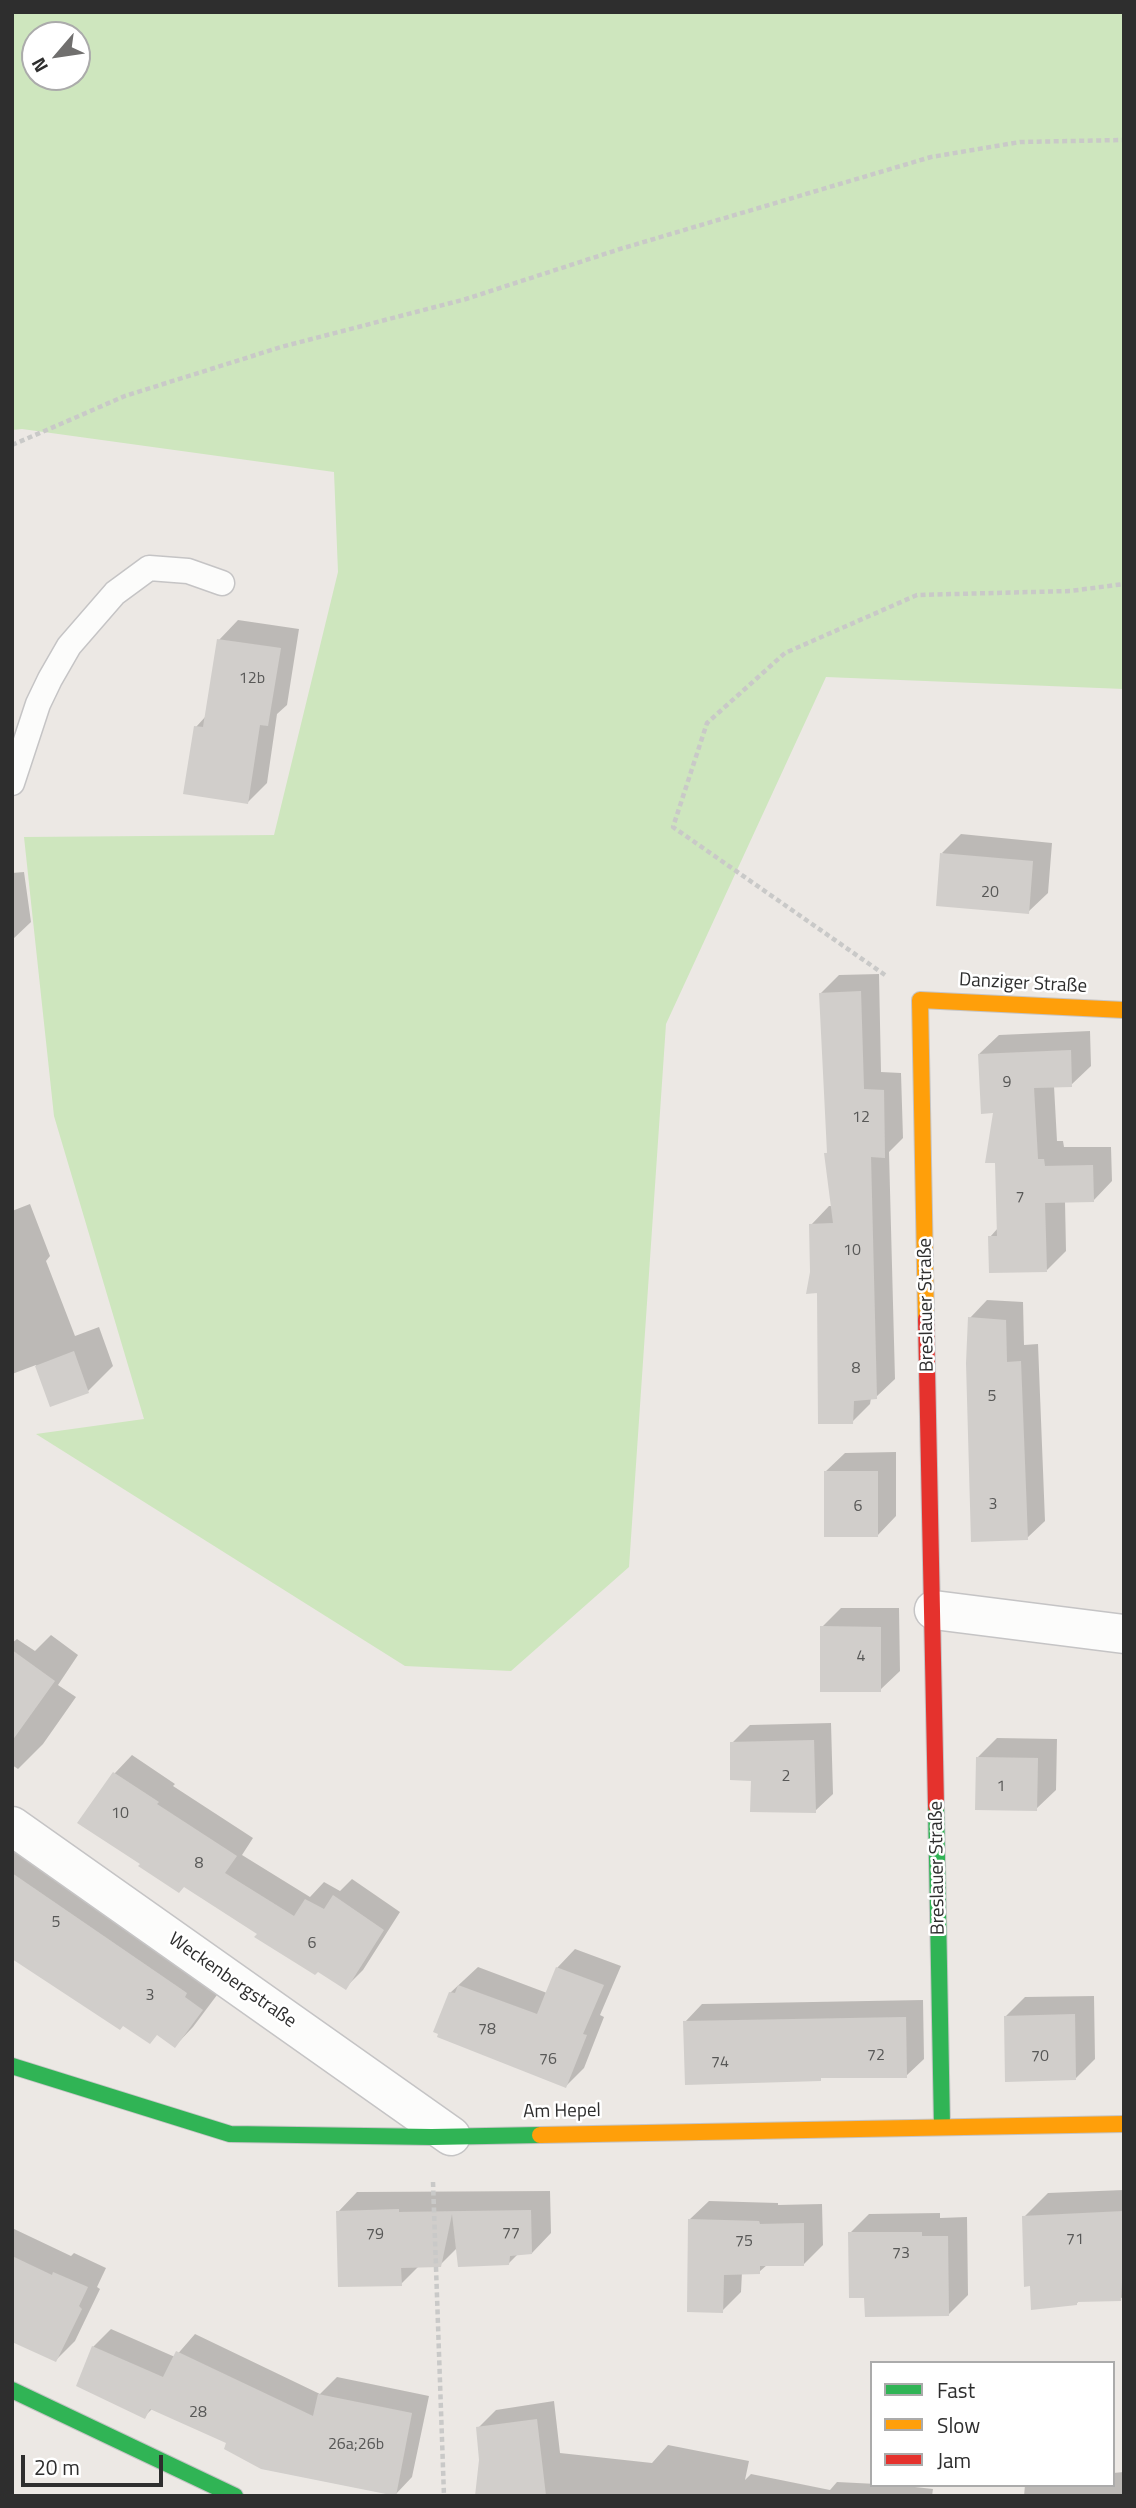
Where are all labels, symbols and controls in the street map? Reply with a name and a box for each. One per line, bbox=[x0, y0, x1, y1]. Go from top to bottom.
north arrow bbox=[21, 21, 91, 91]
text: N bbox=[23, 53, 55, 78]
house number: 12b bbox=[239, 669, 265, 689]
house number: 20 bbox=[981, 883, 999, 903]
street label: Danziger Straße bbox=[958, 969, 1088, 999]
house number: 9 bbox=[1003, 1073, 1011, 1093]
house number: 12 bbox=[852, 1108, 870, 1128]
house number: 7 bbox=[1016, 1188, 1024, 1208]
street label: Breslauer Straße bbox=[914, 1238, 940, 1372]
house number: 10 bbox=[843, 1241, 861, 1261]
house number: 8 bbox=[852, 1359, 860, 1379]
house number: 5 bbox=[988, 1387, 996, 1407]
house number: 3 bbox=[989, 1495, 997, 1515]
house number: 6 bbox=[854, 1497, 862, 1517]
house number: 4 bbox=[857, 1647, 865, 1667]
house number: 2 bbox=[782, 1767, 790, 1787]
house number: 1 bbox=[997, 1777, 1005, 1797]
street label: Breslauer Straße bbox=[925, 1801, 951, 1935]
house number: 10 bbox=[111, 1804, 129, 1824]
house number: 8 bbox=[195, 1854, 203, 1874]
house number: 5 bbox=[52, 1913, 60, 1933]
street label: Weckenbergstraße bbox=[164, 1928, 300, 2034]
house number: 6 bbox=[308, 1934, 316, 1954]
house number: 3 bbox=[146, 1986, 154, 2006]
house number: 78 bbox=[478, 2020, 496, 2040]
house number: 72 bbox=[867, 2046, 885, 2066]
house number: 70 bbox=[1031, 2047, 1049, 2067]
house number: 76 bbox=[539, 2050, 557, 2070]
house number: 74 bbox=[711, 2053, 729, 2073]
street label: Am Hepel bbox=[523, 2100, 601, 2124]
house number: 77 bbox=[502, 2224, 520, 2244]
house number: 79 bbox=[366, 2225, 384, 2245]
house number: 71 bbox=[1066, 2230, 1084, 2250]
house number: 75 bbox=[735, 2232, 753, 2252]
house number: 73 bbox=[892, 2244, 910, 2264]
legend bbox=[870, 2361, 1115, 2487]
text: Fast bbox=[937, 2374, 975, 2406]
house number: 28 bbox=[189, 2403, 207, 2423]
text: Slow bbox=[937, 2409, 980, 2441]
house number: 26a;26b bbox=[328, 2435, 384, 2455]
scale bar bbox=[24, 2442, 166, 2486]
text: Jam bbox=[937, 2444, 971, 2476]
text: 20 m bbox=[34, 2451, 80, 2483]

